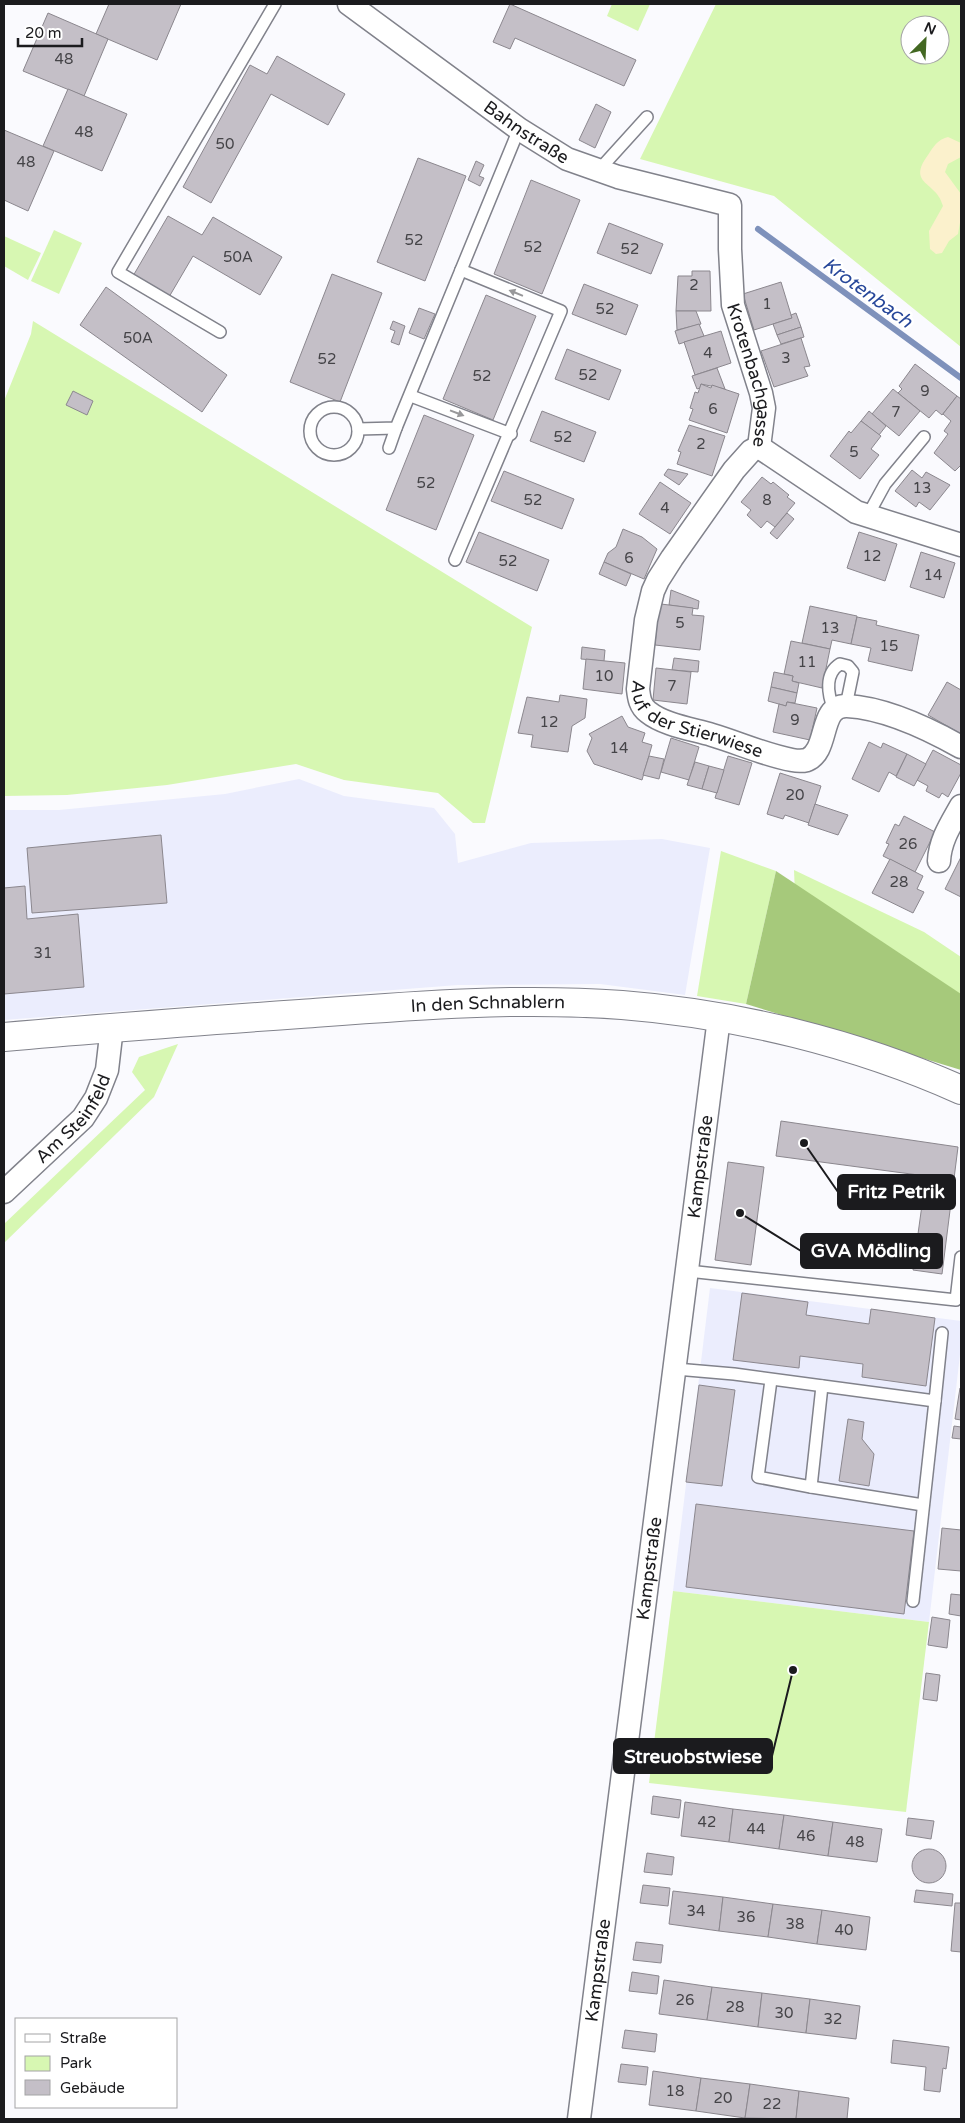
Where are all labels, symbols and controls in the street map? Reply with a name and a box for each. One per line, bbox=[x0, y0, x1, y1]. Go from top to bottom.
scale bar bbox=[18, 15, 81, 47]
north arrow bbox=[900, 15, 950, 65]
text: N bbox=[921, 19, 939, 39]
text: 20 m bbox=[25, 24, 62, 42]
house number: 48 bbox=[55, 50, 73, 68]
street label: Bahnstraße bbox=[479, 96, 573, 169]
house number: 48 bbox=[75, 123, 93, 141]
house number: 50 bbox=[216, 135, 234, 153]
house number: 48 bbox=[17, 153, 35, 171]
house number: 52 bbox=[405, 231, 423, 249]
house number: 52 bbox=[524, 238, 542, 256]
house number: 52 bbox=[621, 240, 639, 258]
house number: 50A bbox=[223, 248, 253, 266]
water label: Krotenbach bbox=[818, 253, 917, 333]
house number: 2 bbox=[689, 276, 699, 294]
one-way arrow bbox=[508, 289, 523, 297]
house number: 1 bbox=[762, 295, 772, 313]
house number: 52 bbox=[596, 300, 614, 318]
street label: Krotenbachgasse bbox=[722, 300, 775, 448]
house number: 50A bbox=[123, 329, 153, 347]
house number: 4 bbox=[703, 344, 713, 362]
house number: 3 bbox=[781, 349, 791, 367]
house number: 52 bbox=[318, 350, 336, 368]
house number: 52 bbox=[579, 366, 597, 384]
house number: 52 bbox=[473, 367, 491, 385]
house number: 9 bbox=[920, 382, 930, 400]
house number: 6 bbox=[708, 400, 718, 418]
house number: 7 bbox=[891, 403, 901, 421]
one-way arrow bbox=[449, 410, 464, 417]
house number: 52 bbox=[554, 428, 572, 446]
house number: 2 bbox=[696, 435, 706, 453]
house number: 5 bbox=[849, 443, 859, 461]
house number: 52 bbox=[417, 474, 435, 492]
house number: 13 bbox=[913, 479, 931, 497]
house number: 52 bbox=[524, 491, 542, 509]
house number: 8 bbox=[762, 491, 772, 509]
house number: 4 bbox=[660, 499, 670, 517]
house number: 12 bbox=[863, 547, 881, 565]
house number: 6 bbox=[624, 549, 634, 567]
house number: 52 bbox=[499, 552, 517, 570]
house number: 14 bbox=[924, 566, 942, 584]
house number: 5 bbox=[675, 614, 685, 632]
house number: 13 bbox=[821, 619, 839, 637]
house number: 15 bbox=[880, 637, 898, 655]
house number: 11 bbox=[798, 653, 816, 671]
house number: 10 bbox=[595, 667, 613, 685]
house number: 7 bbox=[667, 677, 677, 695]
street label: Auf der Stierwiese bbox=[627, 679, 766, 763]
house number: 9 bbox=[790, 711, 800, 729]
house number: 12 bbox=[540, 713, 558, 731]
house number: 14 bbox=[610, 739, 628, 757]
house number: 20 bbox=[786, 786, 804, 804]
house number: 26 bbox=[899, 835, 917, 853]
house number: 28 bbox=[890, 873, 908, 891]
house number: 31 bbox=[34, 944, 52, 962]
street label: In den Schnablern bbox=[410, 991, 565, 1017]
street label: Am Steinfeld bbox=[31, 1071, 115, 1168]
street label: Kampstraße bbox=[683, 1114, 718, 1220]
callout: Fritz Petrik bbox=[838, 1175, 955, 1209]
text: Fritz Petrik bbox=[847, 1181, 945, 1203]
callout: GVA Mödling bbox=[801, 1234, 942, 1268]
text: GVA Mödling bbox=[811, 1240, 931, 1263]
street label: Kampstraße bbox=[632, 1516, 666, 1621]
callout: Streuobstwiese bbox=[614, 1739, 772, 1773]
text: Streuobstwiese bbox=[624, 1746, 762, 1768]
house number: 42 bbox=[698, 1813, 716, 1831]
house number: 44 bbox=[747, 1820, 765, 1838]
house number: 46 bbox=[797, 1827, 815, 1845]
house number: 48 bbox=[846, 1833, 864, 1851]
house number: 34 bbox=[687, 1902, 705, 1920]
house number: 36 bbox=[737, 1908, 755, 1926]
house number: 38 bbox=[786, 1915, 804, 1933]
street label: Kampstraße bbox=[580, 1917, 615, 2023]
house number: 40 bbox=[835, 1921, 853, 1939]
house number: 26 bbox=[676, 1991, 694, 2009]
house number: 28 bbox=[726, 1998, 744, 2016]
house number: 30 bbox=[775, 2004, 793, 2022]
house number: 32 bbox=[824, 2010, 842, 2028]
legend bbox=[15, 2018, 178, 2108]
text: Straße bbox=[60, 2029, 106, 2047]
text: Park bbox=[60, 2054, 92, 2072]
text: Gebäude bbox=[60, 2079, 125, 2097]
house number: 18 bbox=[666, 2082, 684, 2100]
house number: 20 bbox=[714, 2089, 732, 2107]
house number: 22 bbox=[763, 2095, 781, 2113]

